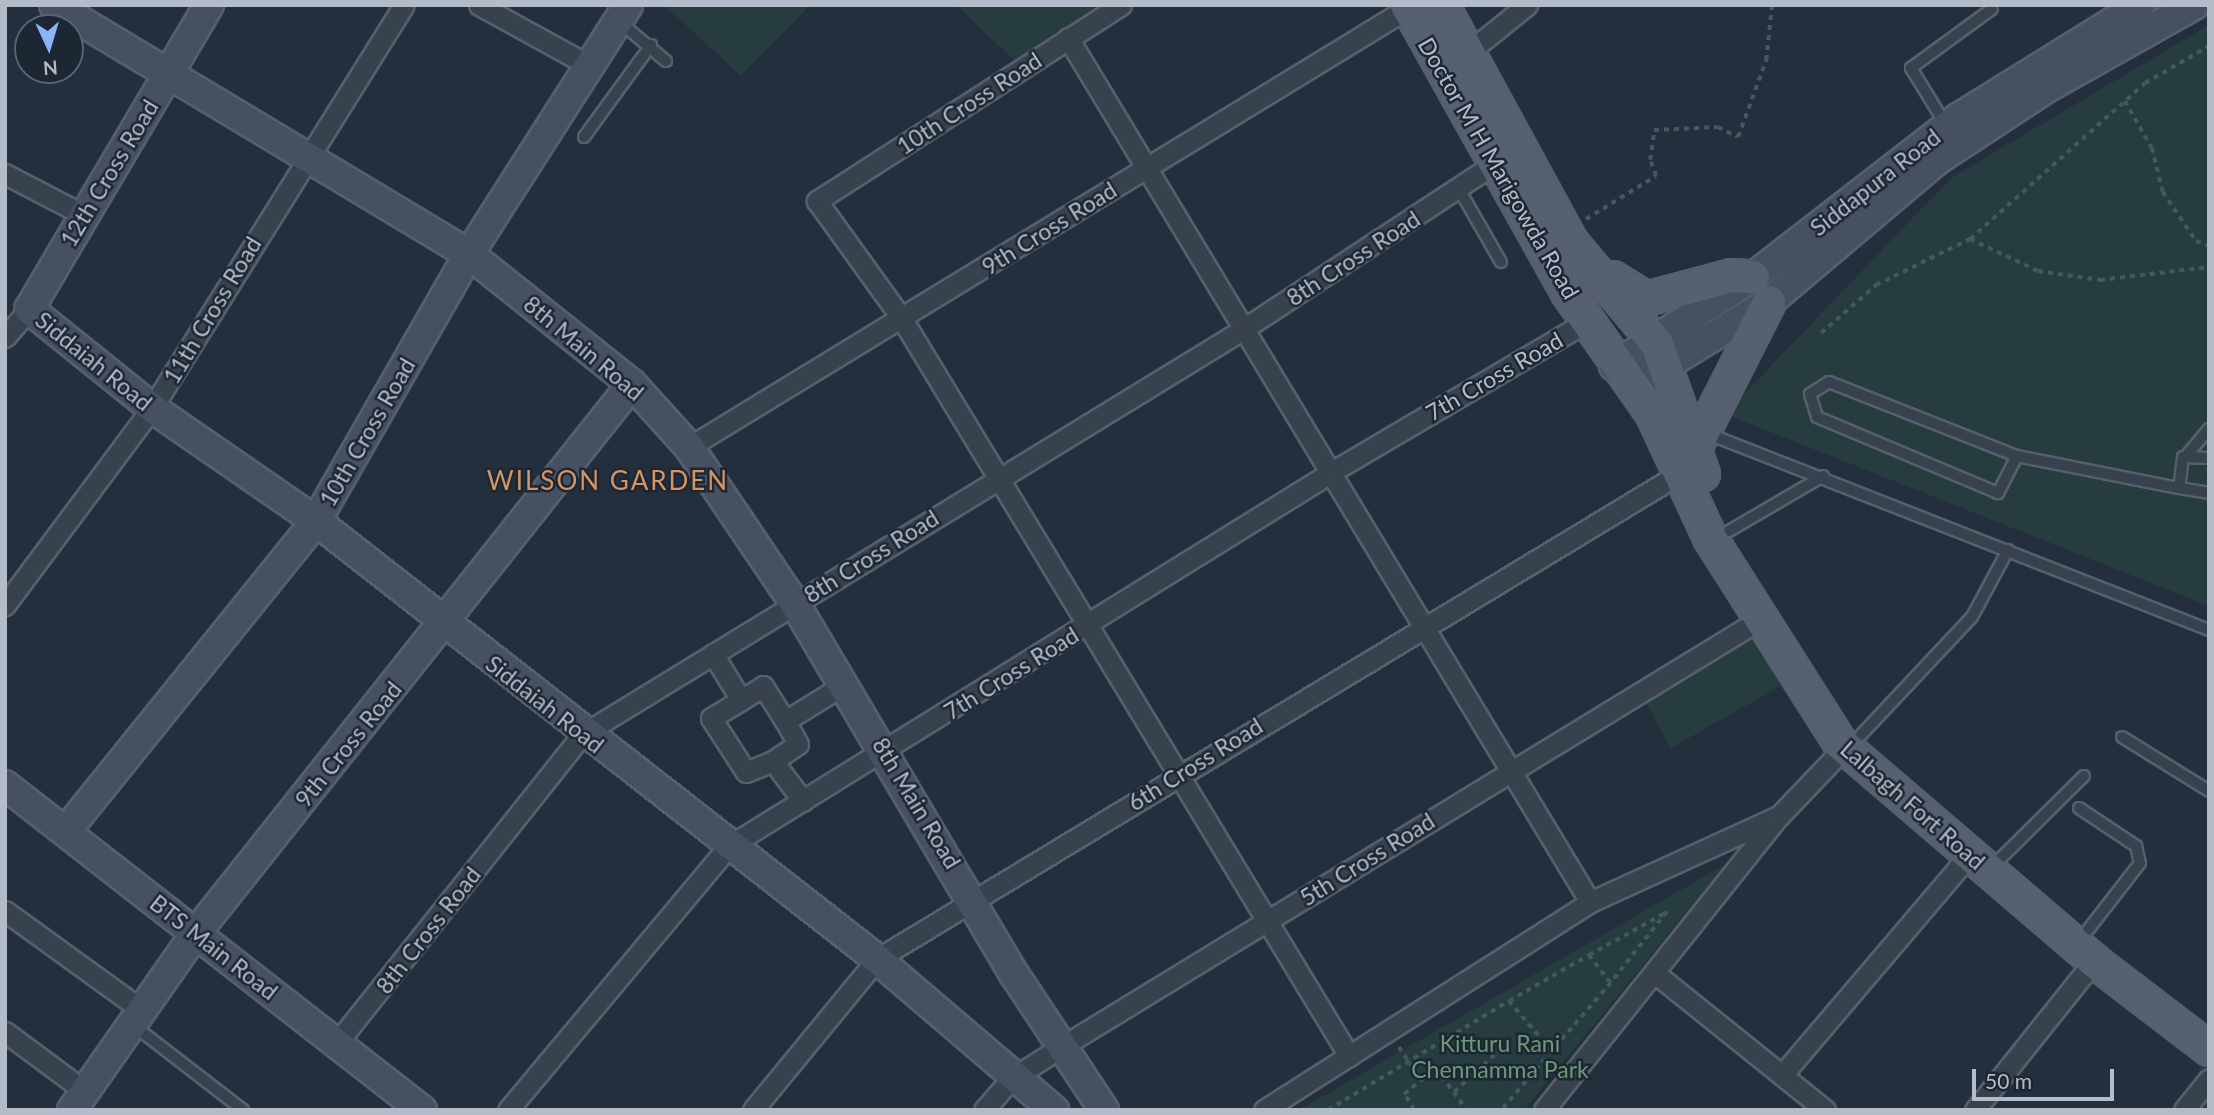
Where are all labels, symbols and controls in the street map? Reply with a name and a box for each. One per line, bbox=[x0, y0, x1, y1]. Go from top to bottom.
north arrow bbox=[14, 14, 84, 84]
street label: Doctor M H Marigowda Road bbox=[1413, 32, 1585, 304]
street label: 10th Cross Road bbox=[892, 46, 1046, 160]
text: N bbox=[42, 56, 58, 80]
street label: 12th Cross Road bbox=[54, 94, 164, 252]
street label: Siddapura Road bbox=[1805, 123, 1945, 241]
street label: 9th Cross Road bbox=[977, 176, 1121, 280]
street label: 8th Cross Road bbox=[1281, 205, 1425, 311]
street label: 11th Cross Road bbox=[157, 231, 267, 389]
street label: 8th Main Road bbox=[518, 290, 650, 406]
street label: Siddaiah Road bbox=[30, 306, 158, 416]
street label: 7th Cross Road bbox=[1421, 326, 1567, 426]
street label: 10th Cross Road bbox=[313, 353, 421, 511]
district label: WILSON GARDEN bbox=[488, 465, 728, 497]
street label: 8th Cross Road bbox=[799, 504, 943, 608]
street label: 7th Cross Road bbox=[939, 621, 1083, 725]
street label: Siddaiah Road bbox=[481, 649, 609, 759]
street label: 9th Cross Road bbox=[289, 676, 407, 812]
street label: 6th Cross Road bbox=[1123, 712, 1267, 816]
street label: 8th Main Road bbox=[867, 732, 967, 874]
street label: Lalbagh Fort Road bbox=[1835, 735, 1991, 875]
street label: 5th Cross Road bbox=[1295, 807, 1439, 911]
street label: 8th Cross Road bbox=[370, 861, 486, 999]
street label: BTS Main Road bbox=[145, 889, 283, 1005]
park label: Kitturu Rani Chennamma Park bbox=[1411, 1029, 1589, 1083]
scale bar bbox=[1976, 1056, 2118, 1100]
text: 50 m bbox=[1985, 1068, 2032, 1093]

